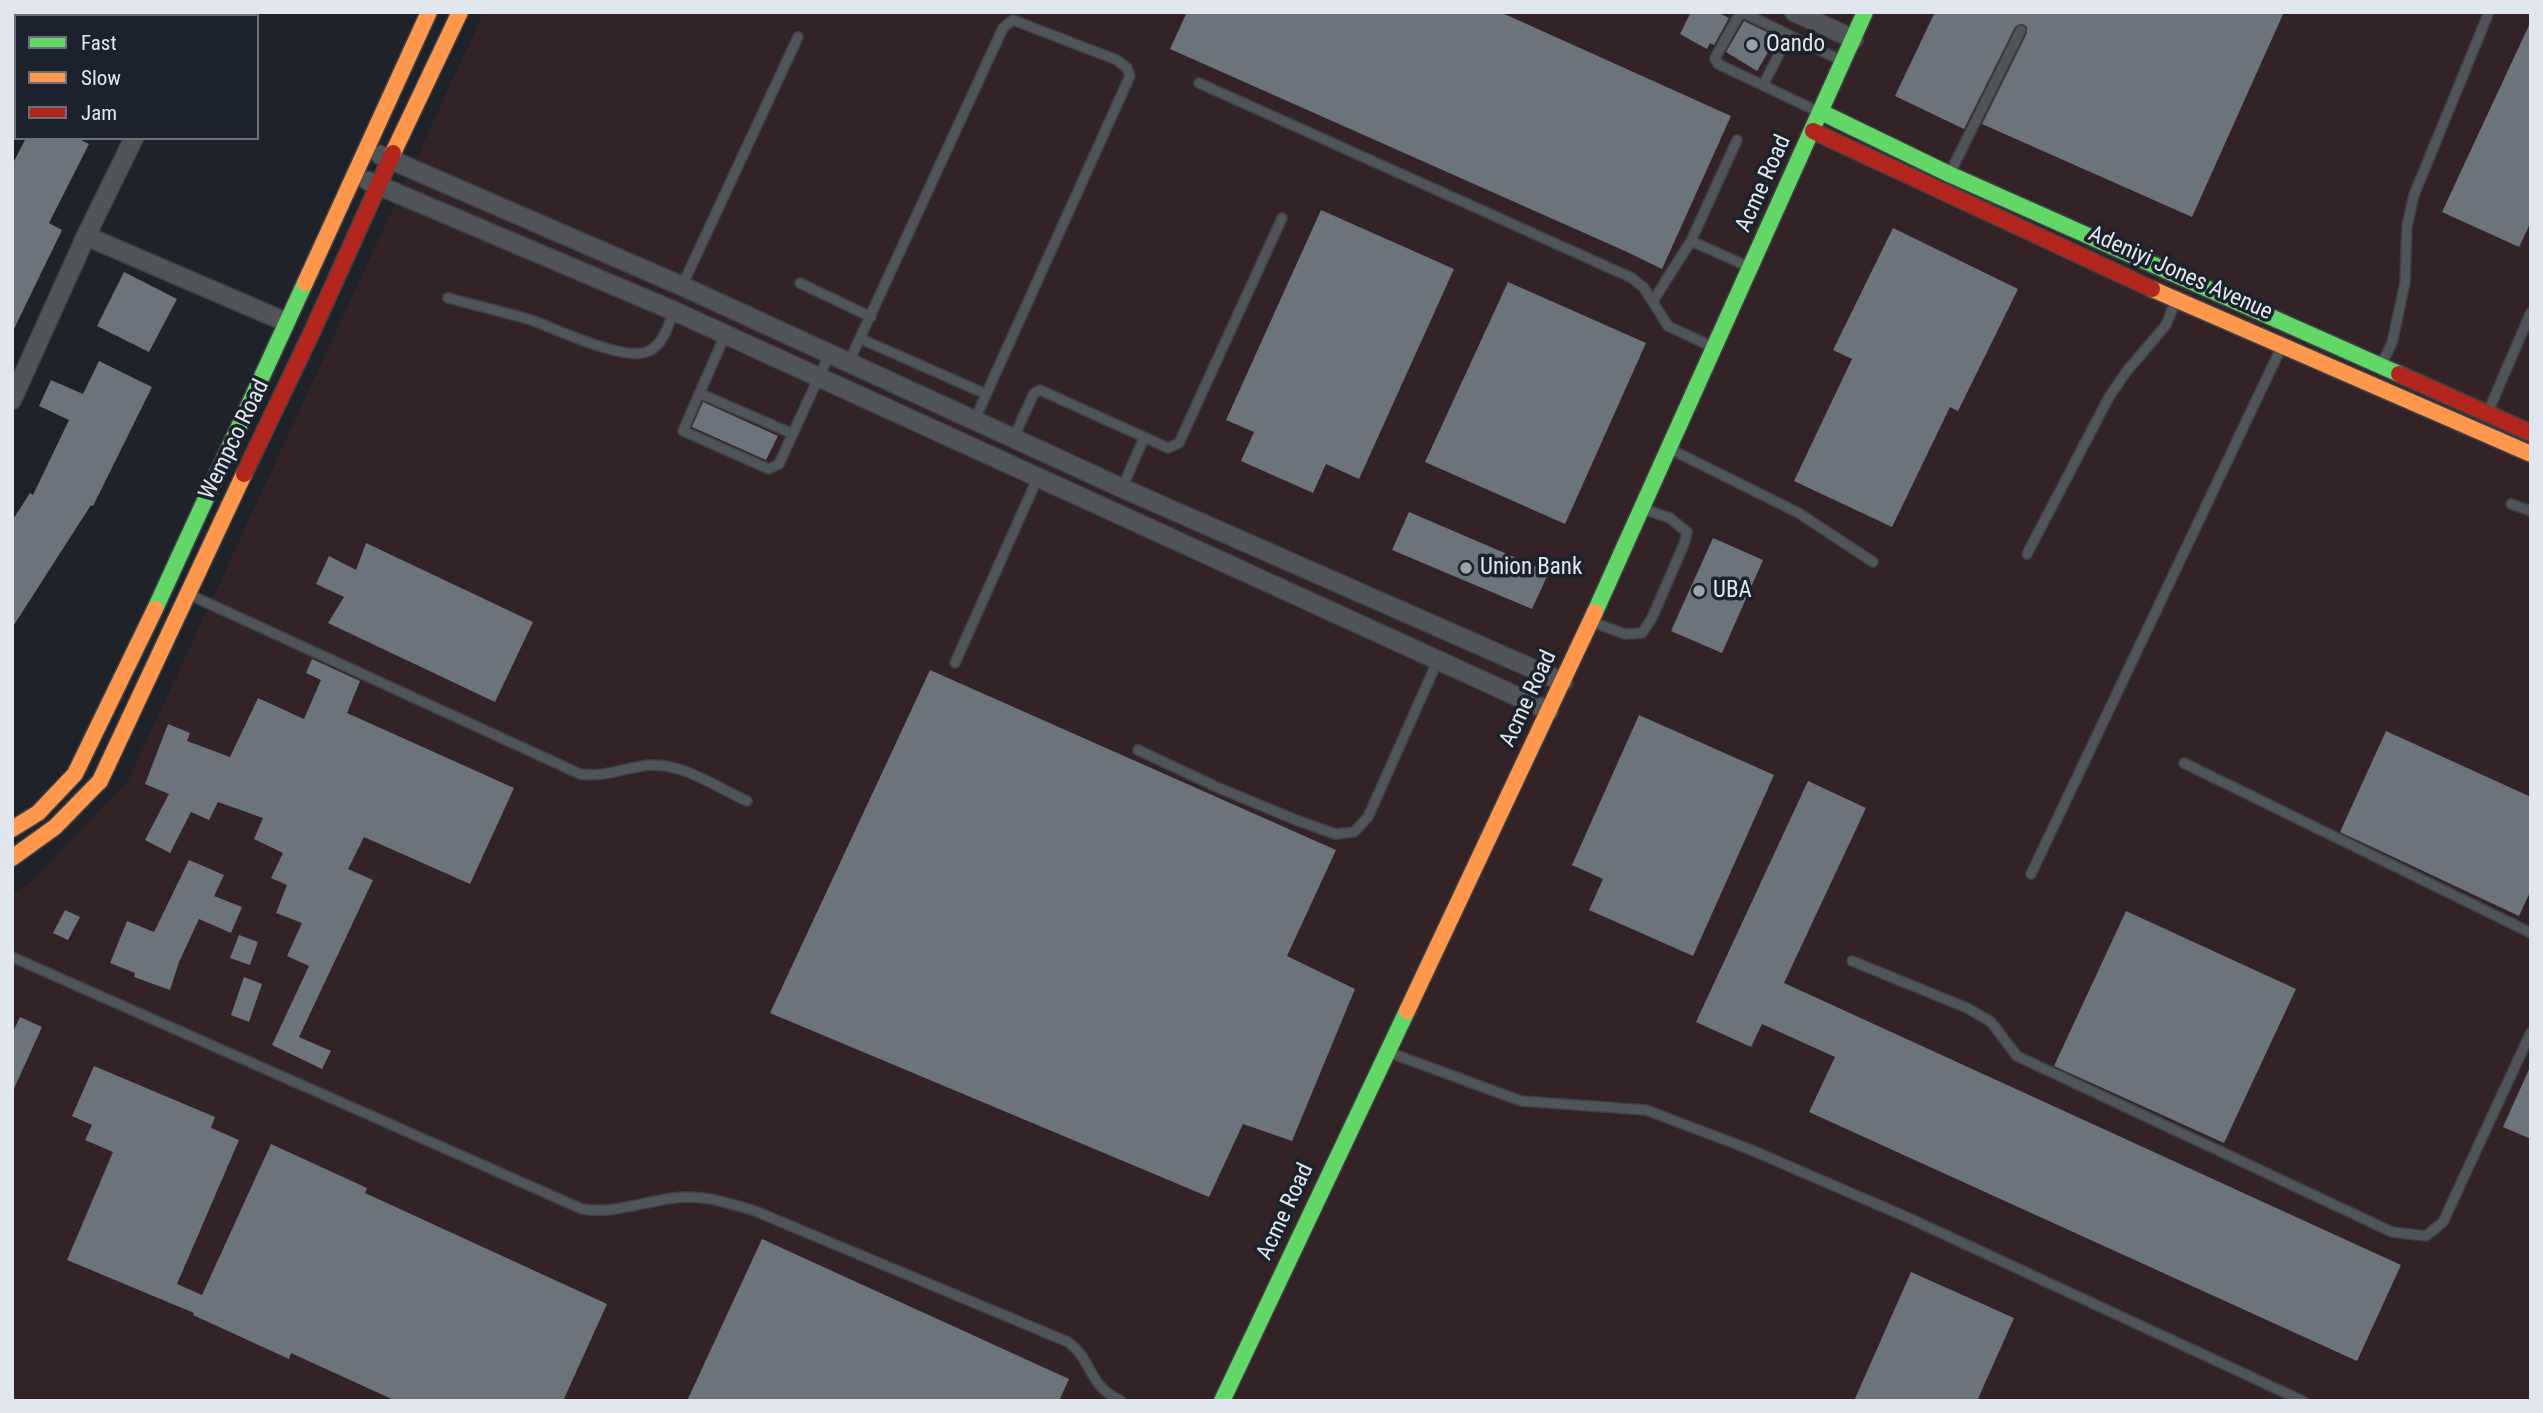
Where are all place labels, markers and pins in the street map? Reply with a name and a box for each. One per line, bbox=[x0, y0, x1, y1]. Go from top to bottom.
place label: Oando bbox=[1766, 31, 1825, 59]
marker: Oando bbox=[1744, 37, 1760, 53]
place label: Union Bank bbox=[1480, 554, 1582, 582]
marker: Union Bank bbox=[1458, 560, 1474, 576]
place label: UBA bbox=[1713, 577, 1752, 605]
marker: UBA bbox=[1691, 583, 1707, 599]

